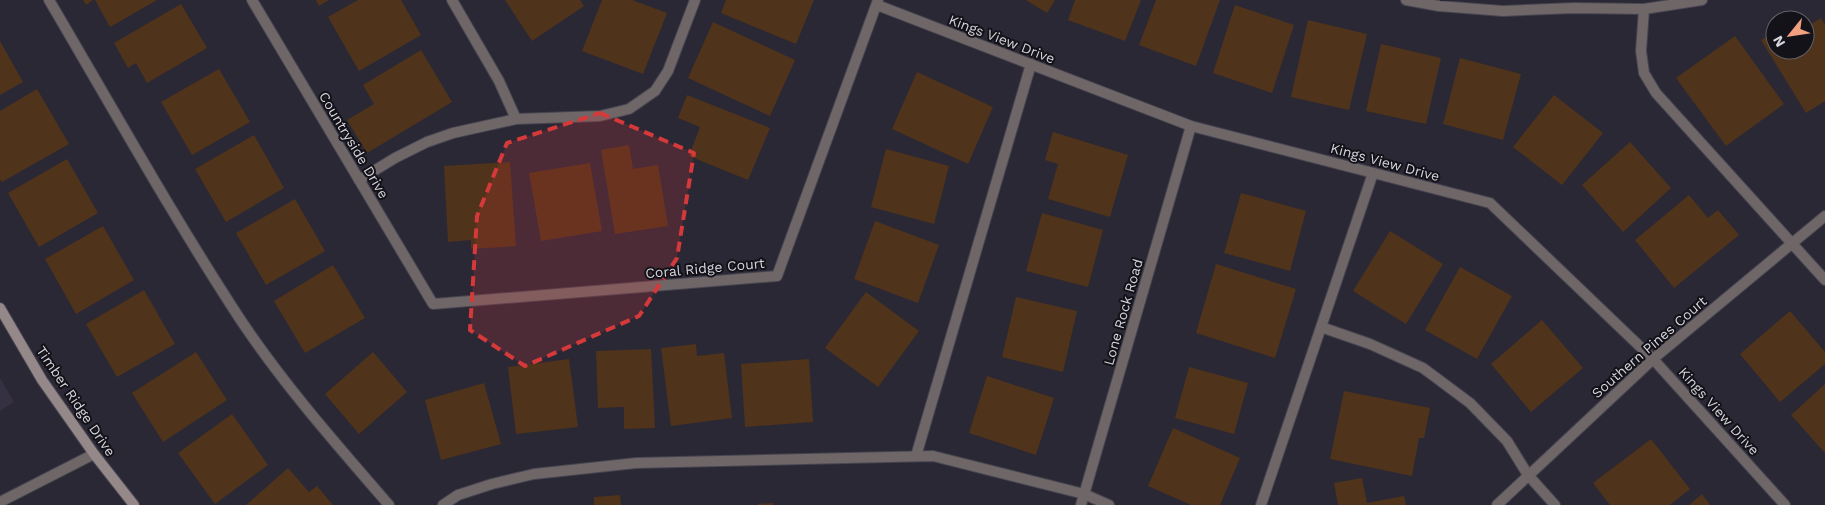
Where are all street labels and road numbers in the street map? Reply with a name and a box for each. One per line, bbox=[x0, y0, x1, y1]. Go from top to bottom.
street label: Kings View Drive bbox=[947, 11, 1057, 67]
street label: Countryside Drive bbox=[316, 89, 392, 201]
street label: Kings View Drive bbox=[1329, 140, 1441, 184]
street label: Coral Ridge Court bbox=[645, 255, 766, 281]
street label: Lone Rock Road bbox=[1100, 257, 1146, 367]
street label: Southern Pines Court bbox=[1588, 293, 1710, 401]
street label: Timber Ridge Drive bbox=[33, 343, 119, 459]
street label: Kings View Drive bbox=[1675, 364, 1763, 458]

